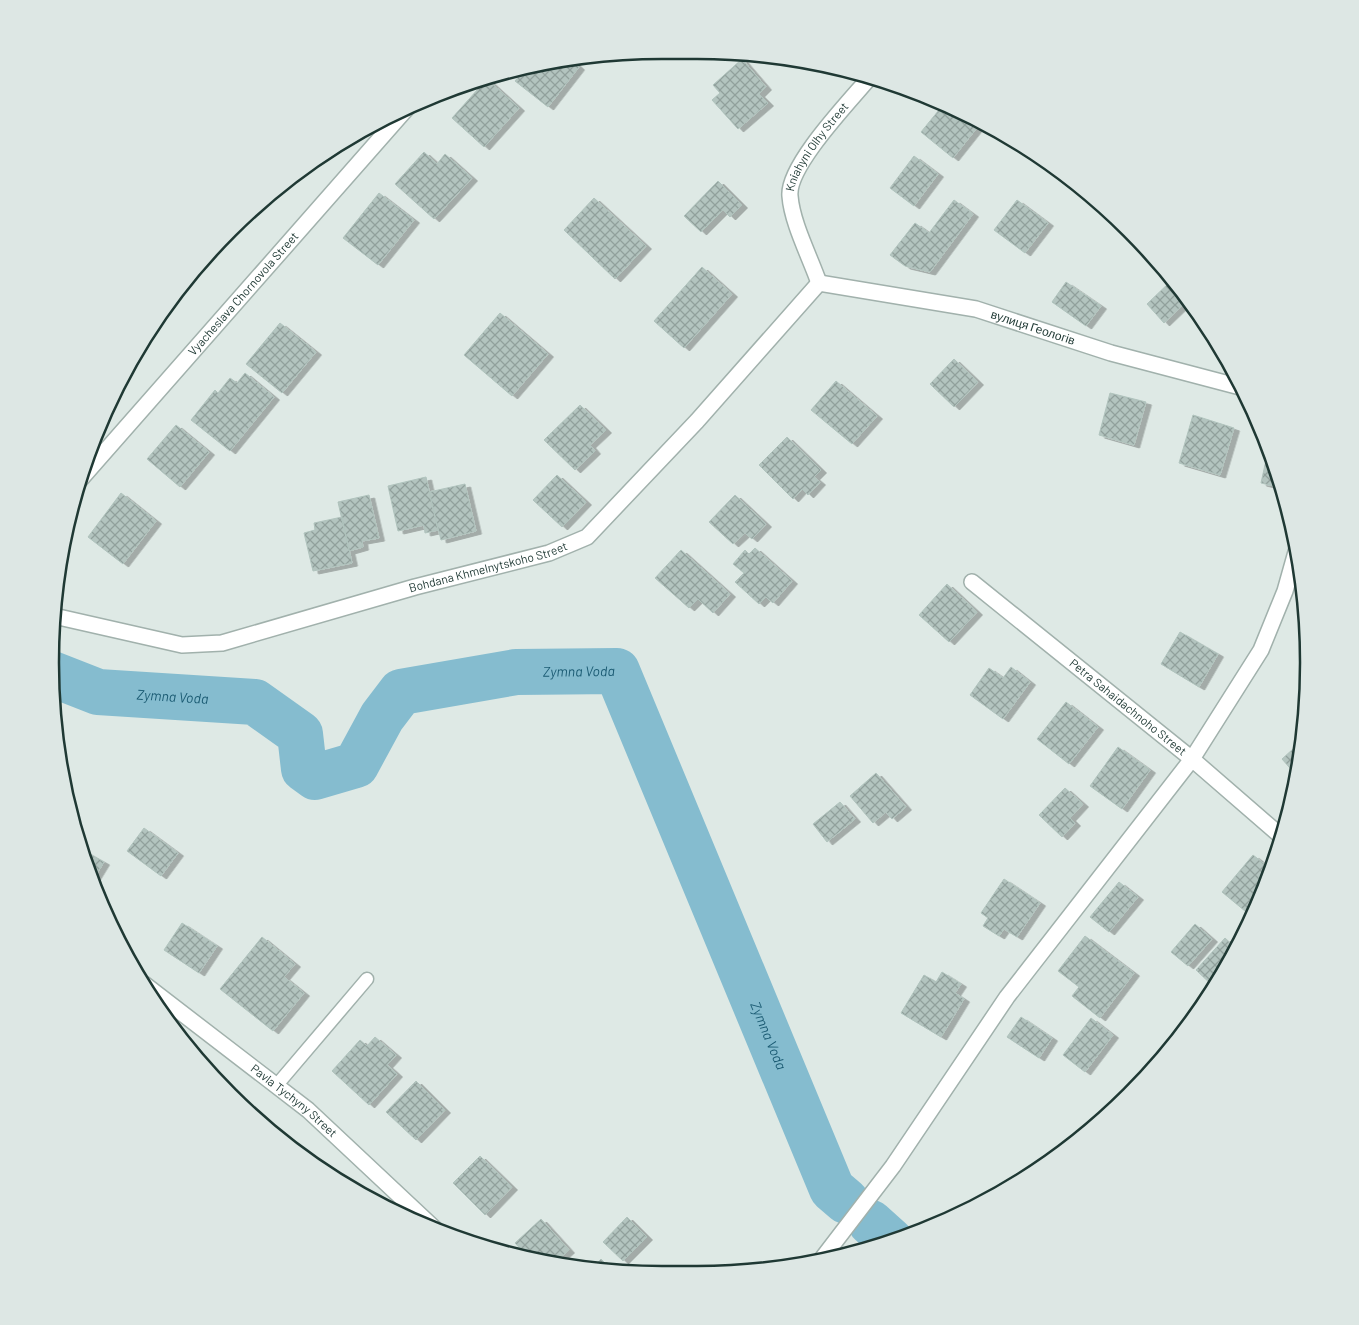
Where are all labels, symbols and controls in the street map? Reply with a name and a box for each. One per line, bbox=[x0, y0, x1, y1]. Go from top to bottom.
street label: Kniahyni Olhy Street bbox=[782, 99, 851, 192]
street label: Vyacheslava Chornovola Street bbox=[185, 229, 301, 358]
street label: вулиця Геологів bbox=[989, 306, 1077, 347]
street label: Bohdana Khmelnytskoho Street bbox=[407, 538, 569, 594]
street label: Petra Sahaidachnoho Street bbox=[1067, 655, 1190, 758]
water label: Zymna Voda bbox=[543, 662, 615, 680]
water label: Zymna Voda bbox=[136, 685, 209, 707]
water label: Zymna Voda bbox=[747, 999, 790, 1072]
street label: Pavla Tychyny Street bbox=[249, 1061, 340, 1140]

